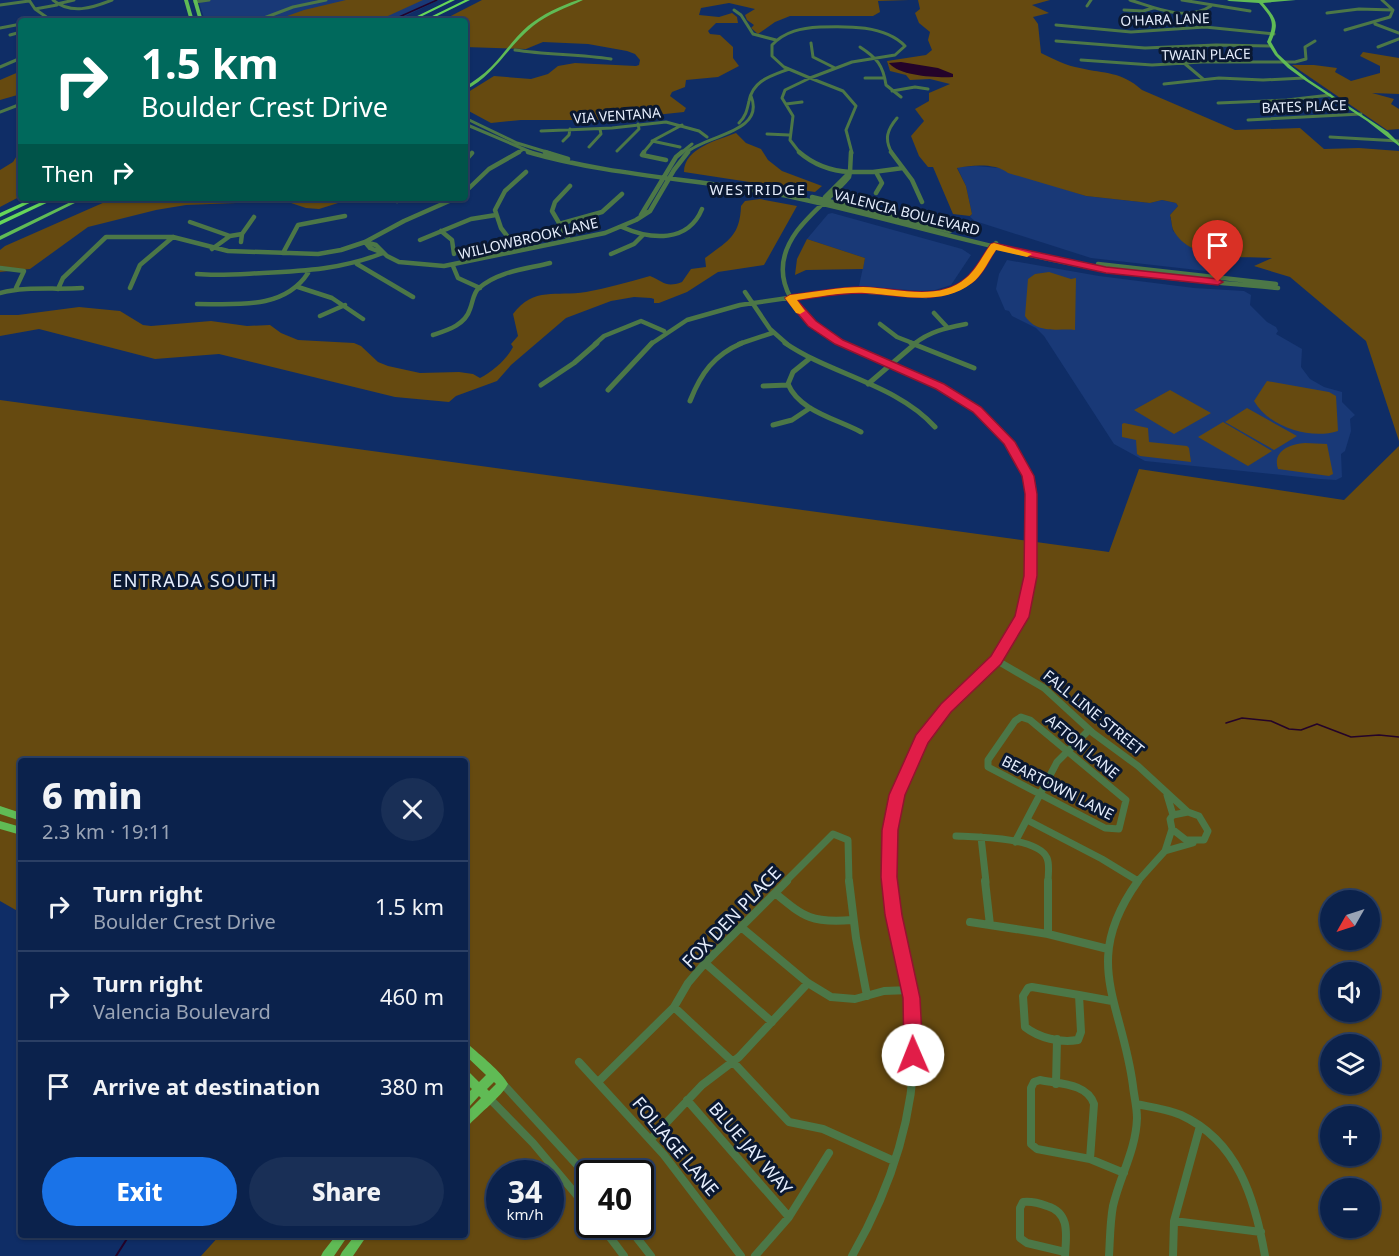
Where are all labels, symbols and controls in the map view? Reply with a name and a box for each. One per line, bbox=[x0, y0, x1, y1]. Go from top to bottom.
street label: O'HARA LANE bbox=[1120, 8, 1210, 30]
text: 1.5 km bbox=[141, 34, 279, 91]
icon: right bbox=[42, 42, 120, 120]
street label: TWAIN PLACE bbox=[1161, 44, 1251, 64]
text: Boulder Crest Drive bbox=[141, 88, 388, 125]
street label: BATES PLACE bbox=[1261, 95, 1347, 117]
street label: VIA VENTANA bbox=[572, 102, 662, 128]
icon: right bbox=[106, 156, 139, 189]
text: Then bbox=[42, 158, 94, 188]
district label: WESTRIDGE bbox=[710, 179, 807, 199]
street label: VALENCIA BOULEVARD bbox=[832, 185, 982, 239]
street label: WILLOWBROOK LANE bbox=[456, 213, 600, 263]
pin bbox=[1192, 220, 1243, 282]
icon: arrive bbox=[1201, 229, 1234, 262]
district label: ENTRADA SOUTH bbox=[112, 568, 278, 592]
street label: FALL LINE STREET bbox=[1039, 665, 1149, 759]
street label: AFTON LANE bbox=[1042, 710, 1124, 782]
street label: BEARTOWN LANE bbox=[999, 750, 1117, 824]
text: 6 min bbox=[42, 771, 143, 820]
button: close bbox=[381, 778, 444, 841]
text: 2.3 km · 19:11 bbox=[42, 818, 172, 845]
street label: FOX DEN PLACE bbox=[676, 861, 786, 973]
text: Turn right bbox=[93, 878, 203, 908]
icon: right bbox=[42, 890, 75, 923]
north arrow bbox=[1320, 890, 1380, 950]
map controls bbox=[1320, 890, 1380, 1238]
text: 1.5 km bbox=[375, 891, 444, 921]
text: Boulder Crest Drive bbox=[93, 908, 276, 935]
button: sound bbox=[1320, 962, 1380, 1022]
text: Turn right bbox=[93, 968, 203, 998]
icon: right bbox=[42, 980, 75, 1013]
text: 460 m bbox=[380, 981, 444, 1011]
text: Valencia Boulevard bbox=[93, 998, 271, 1025]
position arrow bbox=[881, 1023, 945, 1087]
button: layers bbox=[1320, 1034, 1380, 1094]
icon: arrive bbox=[42, 1070, 75, 1103]
text: Arrive at destination bbox=[93, 1071, 320, 1101]
text: 380 m bbox=[380, 1071, 444, 1101]
street label: FOLIAGE LANE bbox=[627, 1091, 725, 1201]
street label: BLUE JAY WAY bbox=[704, 1096, 799, 1200]
button: + bbox=[1320, 1106, 1380, 1166]
button: Exit bbox=[42, 1157, 237, 1226]
button: Share bbox=[249, 1157, 444, 1226]
speed limit sign: 40 bbox=[576, 1160, 654, 1238]
text: 34 bbox=[508, 1171, 542, 1212]
button: − bbox=[1320, 1178, 1380, 1238]
text: km/h bbox=[507, 1204, 543, 1224]

